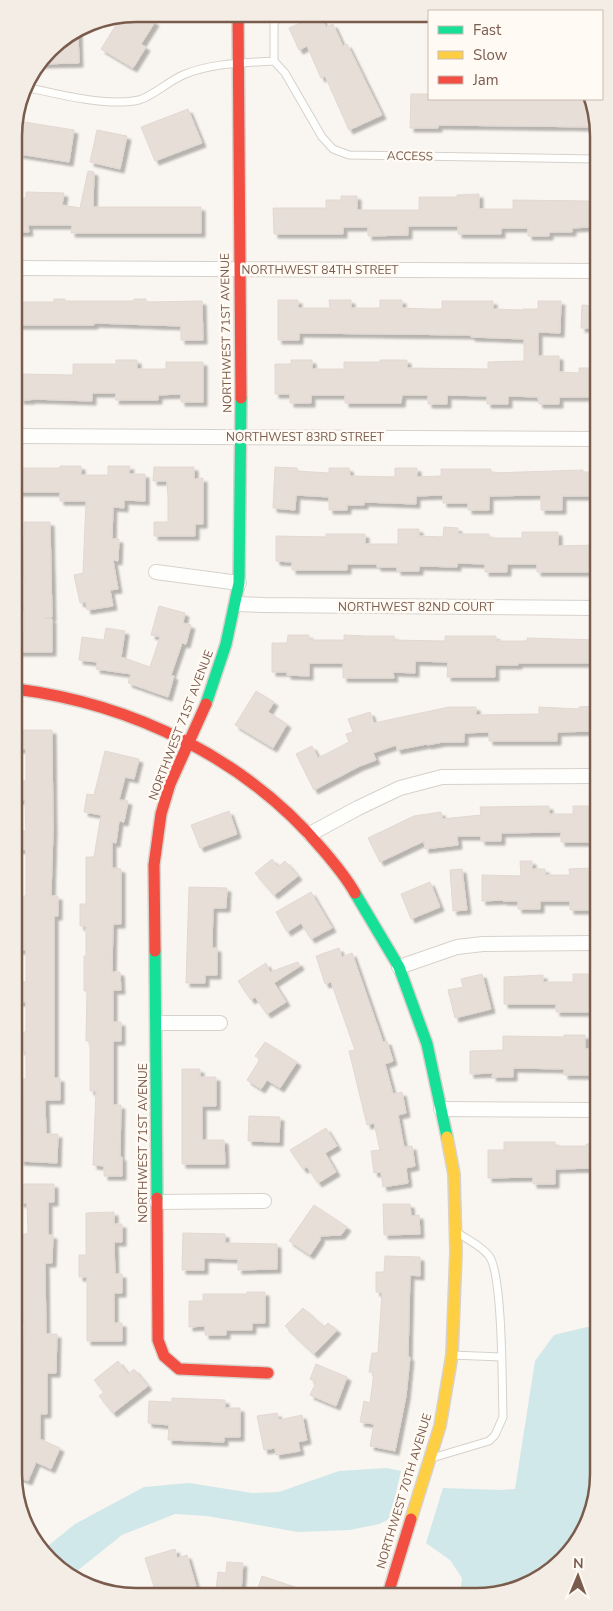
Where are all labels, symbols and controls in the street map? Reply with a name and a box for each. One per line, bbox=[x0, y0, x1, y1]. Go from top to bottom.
legend bbox=[428, 10, 603, 100]
text: Fast bbox=[473, 20, 502, 40]
text: Slow bbox=[473, 45, 508, 65]
text: Jam bbox=[472, 70, 499, 90]
street label: ACCESS bbox=[387, 148, 433, 164]
street label: NORTHWEST 71ST AVENUE bbox=[217, 253, 235, 413]
street label: NORTHWEST 84TH STREET bbox=[241, 262, 399, 278]
street label: NORTHWEST 83RD STREET bbox=[226, 429, 385, 445]
street label: NORTHWEST 82ND COURT bbox=[338, 599, 495, 615]
street label: NORTHWEST 71ST AVENUE bbox=[145, 648, 217, 802]
street label: NORTHWEST 71ST AVENUE bbox=[135, 1063, 151, 1223]
street label: NORTHWEST 70TH AVENUE bbox=[373, 1411, 435, 1571]
north arrow bbox=[553, 1551, 603, 1601]
text: N bbox=[573, 1554, 584, 1573]

